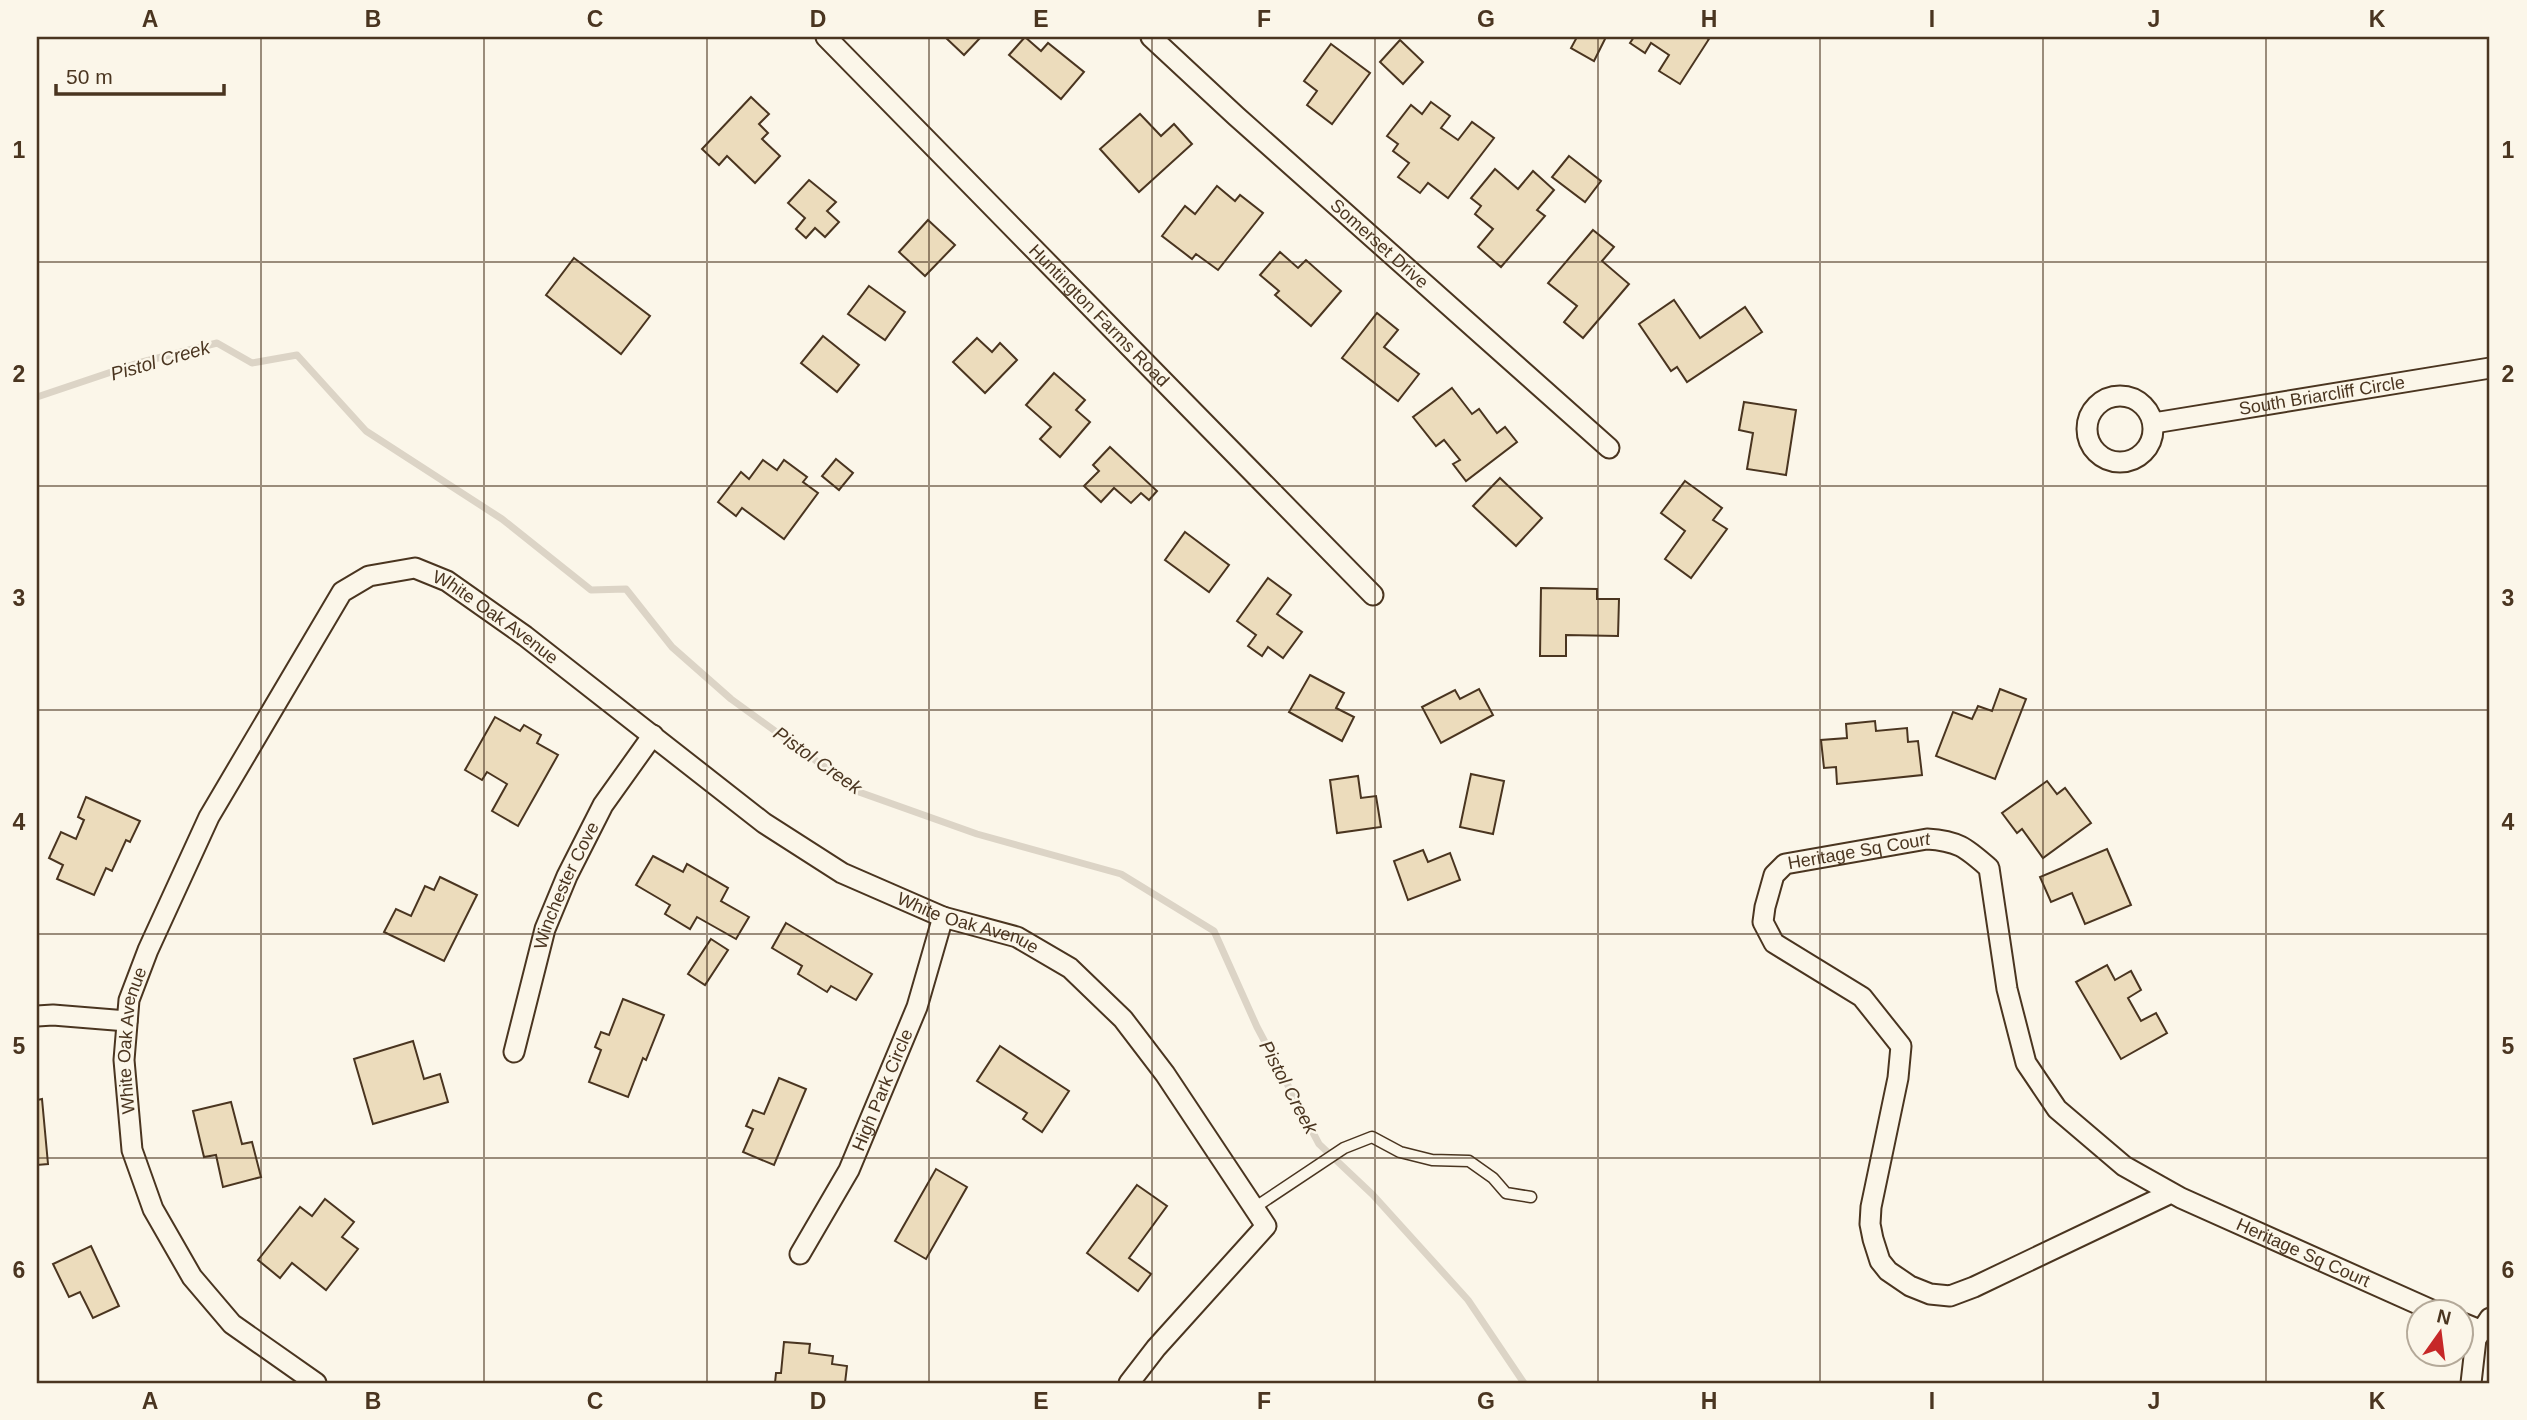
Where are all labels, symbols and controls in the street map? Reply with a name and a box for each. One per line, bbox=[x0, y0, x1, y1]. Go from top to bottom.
text: A bbox=[142, 6, 158, 32]
text: B bbox=[365, 6, 381, 32]
text: C bbox=[587, 6, 603, 32]
text: D bbox=[810, 6, 826, 32]
text: E bbox=[1033, 6, 1049, 32]
text: F bbox=[1257, 6, 1271, 32]
text: G bbox=[1477, 6, 1495, 32]
text: H bbox=[1701, 6, 1717, 32]
text: I bbox=[1929, 6, 1935, 32]
text: J bbox=[2148, 6, 2160, 32]
text: K bbox=[2369, 6, 2386, 32]
scale bar bbox=[56, 52, 224, 96]
text: 50 m bbox=[66, 65, 113, 88]
text: 1 bbox=[13, 137, 26, 163]
text: 1 bbox=[2502, 137, 2515, 163]
street label: Somerset Drive bbox=[1326, 195, 1432, 292]
street label: Huntington Farms Road bbox=[1025, 240, 1173, 391]
water label: Pistol Creek bbox=[108, 336, 214, 385]
text: 2 bbox=[13, 361, 25, 387]
text: 2 bbox=[2502, 361, 2514, 387]
street label: South Briarcliff Circle bbox=[2237, 372, 2406, 419]
street label: White Oak Avenue bbox=[430, 566, 562, 668]
text: 3 bbox=[13, 585, 25, 611]
text: 3 bbox=[2502, 585, 2514, 611]
water label: Pistol Creek bbox=[770, 722, 867, 799]
text: 4 bbox=[13, 809, 26, 835]
text: 4 bbox=[2502, 809, 2515, 835]
street label: Winchester Cove bbox=[530, 819, 603, 951]
street label: Heritage Sq Court bbox=[1786, 829, 1931, 873]
street label: White Oak Avenue bbox=[894, 888, 1042, 957]
street label: White Oak Avenue bbox=[114, 964, 151, 1115]
street label: High Park Circle bbox=[848, 1026, 917, 1154]
text: 5 bbox=[13, 1033, 26, 1059]
text: 5 bbox=[2502, 1033, 2515, 1059]
water label: Pistol Creek bbox=[1255, 1037, 1323, 1139]
street label: Heritage Sq Court bbox=[2233, 1214, 2373, 1291]
text: 6 bbox=[13, 1257, 25, 1283]
text: 6 bbox=[2502, 1257, 2514, 1283]
north arrow bbox=[2404, 1298, 2474, 1368]
text: N bbox=[2435, 1305, 2453, 1329]
text: A bbox=[142, 1388, 158, 1414]
text: B bbox=[365, 1388, 381, 1414]
text: C bbox=[587, 1388, 603, 1414]
text: D bbox=[810, 1388, 826, 1414]
text: E bbox=[1033, 1388, 1049, 1414]
text: F bbox=[1257, 1388, 1271, 1414]
text: G bbox=[1477, 1388, 1495, 1414]
text: H bbox=[1701, 1388, 1717, 1414]
text: I bbox=[1929, 1388, 1935, 1414]
text: J bbox=[2148, 1388, 2160, 1414]
text: K bbox=[2369, 1388, 2386, 1414]

